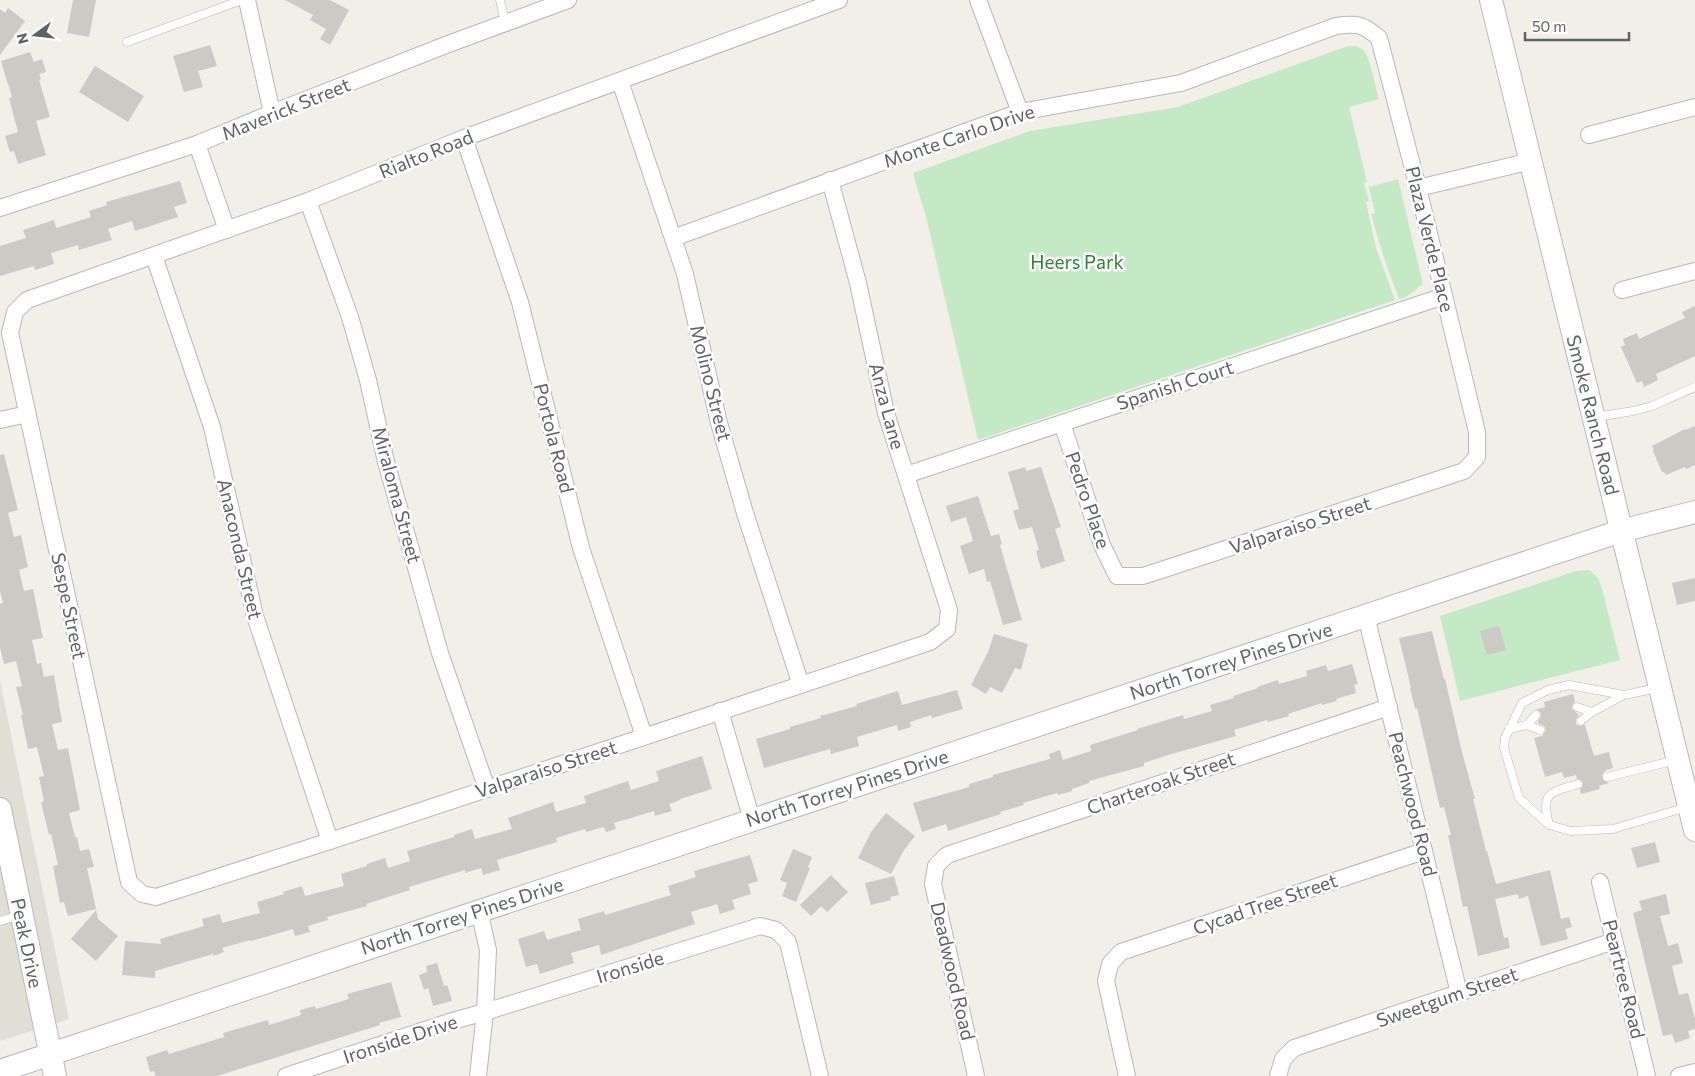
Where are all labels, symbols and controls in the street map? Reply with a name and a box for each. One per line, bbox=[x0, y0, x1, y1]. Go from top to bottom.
north arrow bbox=[10, 10, 60, 60]
scale bar bbox=[1525, 10, 1629, 42]
text: 50 m bbox=[1532, 17, 1566, 35]
text: N bbox=[12, 31, 32, 46]
street label: Maverick Street bbox=[218, 72, 354, 145]
street label: Monte Carlo Drive bbox=[880, 99, 1037, 172]
street label: Rialto Road bbox=[375, 124, 476, 183]
street label: Plaza Verde Place bbox=[1401, 164, 1460, 314]
park label: Heers Park bbox=[1030, 250, 1124, 273]
street label: Molino Street bbox=[686, 322, 737, 443]
street label: Smoke Ranch Road bbox=[1562, 332, 1625, 497]
street label: Spanish Court bbox=[1113, 355, 1236, 414]
street label: Anza Lane bbox=[865, 360, 910, 452]
street label: Portola Road bbox=[530, 381, 579, 495]
street label: Miraloma Street bbox=[368, 424, 427, 566]
street label: Pedro Place bbox=[1061, 448, 1116, 551]
street label: Anaconda Street bbox=[213, 476, 268, 622]
street label: Valparaiso Street bbox=[1226, 491, 1374, 558]
street label: Sespe Street bbox=[47, 550, 92, 662]
street label: North Torrey Pines Drive bbox=[1127, 617, 1335, 704]
street label: Peachwood Road bbox=[1384, 729, 1443, 879]
street label: Valparaiso Street bbox=[472, 735, 620, 802]
street label: North Torrey Pines Drive bbox=[743, 744, 951, 831]
street label: Charteroak Street bbox=[1084, 746, 1238, 819]
street label: Cycad Tree Street bbox=[1190, 868, 1340, 939]
street label: North Torrey Pines Drive bbox=[358, 872, 566, 959]
street label: Peak Drive bbox=[7, 896, 48, 990]
street label: Deadwood Road bbox=[926, 899, 981, 1042]
street label: Peartree Road bbox=[1599, 917, 1650, 1041]
street label: Ironside bbox=[593, 945, 666, 988]
street label: Sweetgum Street bbox=[1373, 961, 1521, 1032]
street label: Ironside Drive bbox=[340, 1009, 460, 1068]

